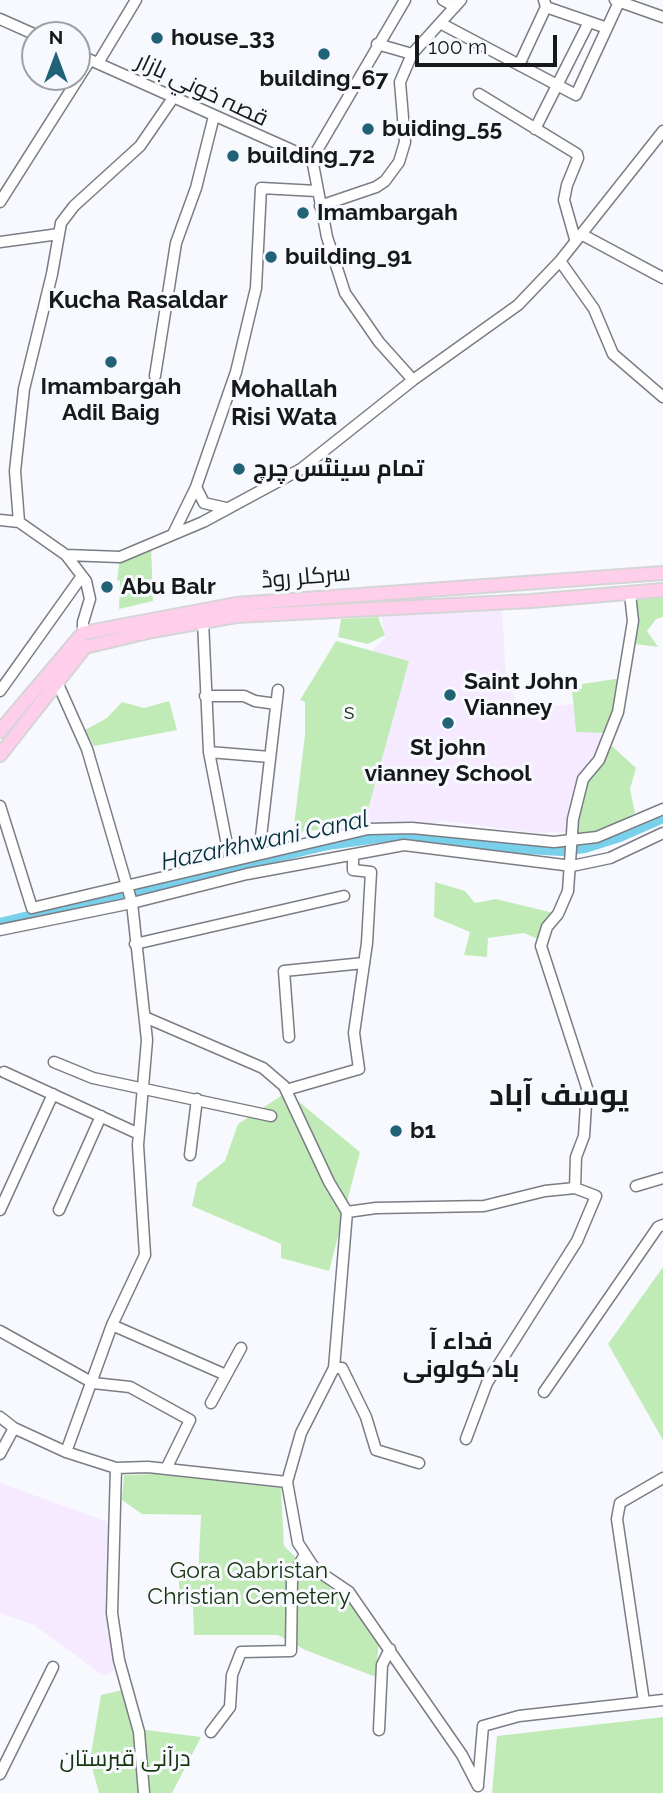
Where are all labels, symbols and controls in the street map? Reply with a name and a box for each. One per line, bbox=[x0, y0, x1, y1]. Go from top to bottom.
north arrow bbox=[21, 21, 91, 91]
scale bar bbox=[418, 21, 560, 65]
place label: house_33 bbox=[171, 24, 275, 52]
text: N bbox=[49, 26, 63, 48]
marker: house_33 bbox=[149, 30, 165, 46]
text: 100 m bbox=[428, 34, 487, 59]
marker: building_67 bbox=[316, 46, 332, 62]
street label: قصہ خوني بازار bbox=[132, 47, 272, 133]
place label: building_67 bbox=[260, 65, 388, 93]
place label: buiding_55 bbox=[382, 115, 502, 143]
marker: buiding_55 bbox=[360, 121, 376, 137]
place label: building_72 bbox=[247, 142, 375, 170]
marker: building_72 bbox=[225, 148, 241, 164]
place label: Imambargah bbox=[317, 199, 458, 227]
marker: Imambargah bbox=[295, 205, 311, 221]
place label: building_91 bbox=[285, 243, 412, 271]
marker: building_91 bbox=[263, 249, 279, 265]
district label: Kucha Rasaldar bbox=[48, 287, 228, 315]
marker: Imambargah Adil Baig bbox=[103, 354, 119, 370]
place label: Imambargah Adil Baig bbox=[41, 373, 181, 427]
district label: Mohallah Risi Wata bbox=[231, 376, 337, 432]
place label: تمام سینٹس چرچ bbox=[253, 455, 424, 483]
marker: تمام سینٹس چرچ bbox=[231, 461, 247, 477]
street label: سرکلر روڈ bbox=[260, 559, 352, 595]
place label: Abu Balr bbox=[121, 573, 216, 601]
marker: Abu Balr bbox=[99, 579, 115, 595]
place label: Saint John Vianney bbox=[464, 668, 578, 722]
marker: Saint John Vianney bbox=[442, 687, 458, 703]
park label: s bbox=[343, 698, 355, 726]
marker: St john vianney School bbox=[440, 715, 456, 731]
place label: St john vianney School bbox=[364, 734, 532, 788]
water label: Hazarkhwani Canal bbox=[158, 805, 372, 877]
district label: یوسف آباد bbox=[489, 1078, 629, 1114]
place label: b1 bbox=[410, 1117, 436, 1145]
marker: b1 bbox=[388, 1123, 404, 1139]
district label: فداء آ باد کولونی bbox=[403, 1328, 519, 1384]
park label: Gora Qabristan Christian Cemetery bbox=[147, 1557, 351, 1611]
park label: درآنی قبرستان bbox=[59, 1745, 191, 1773]

